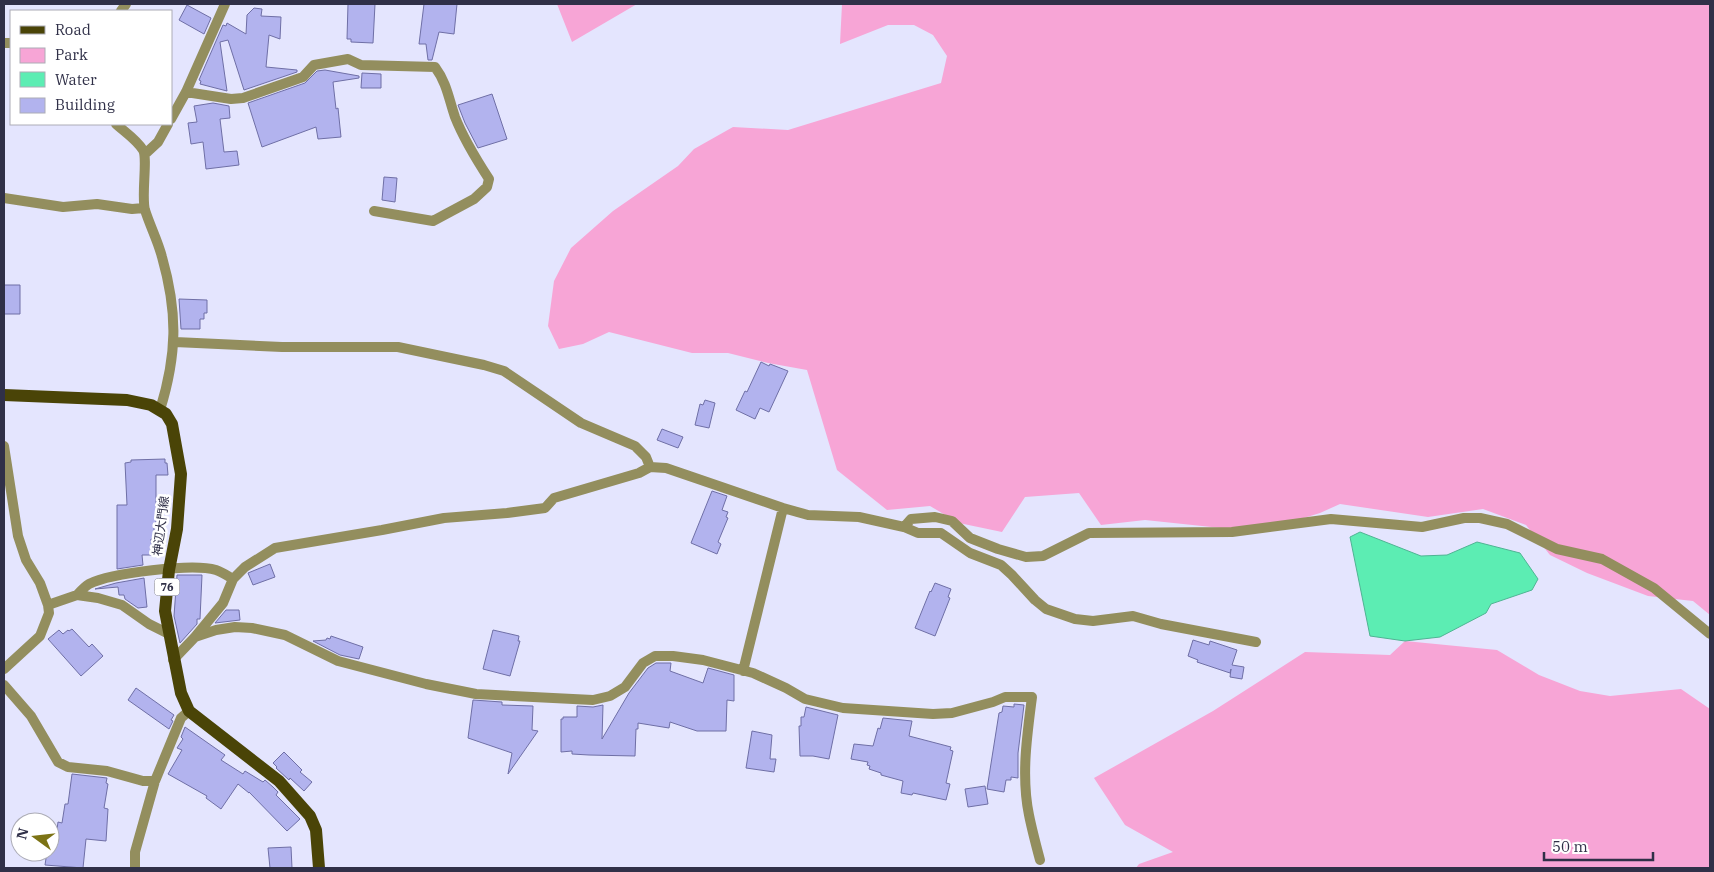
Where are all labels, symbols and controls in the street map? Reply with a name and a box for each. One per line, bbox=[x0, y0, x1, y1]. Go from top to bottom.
legend bbox=[10, 10, 172, 125]
text: Road bbox=[55, 20, 91, 39]
text: Park bbox=[55, 45, 88, 64]
text: Water bbox=[55, 70, 97, 89]
text: Building bbox=[55, 95, 115, 114]
street label: 神辺大門線 bbox=[149, 495, 172, 557]
road number: 76 bbox=[154, 578, 180, 596]
north arrow bbox=[10, 812, 60, 862]
text: N bbox=[12, 826, 33, 841]
scale bar bbox=[1544, 830, 1653, 862]
text: 50 m bbox=[1552, 837, 1588, 856]

